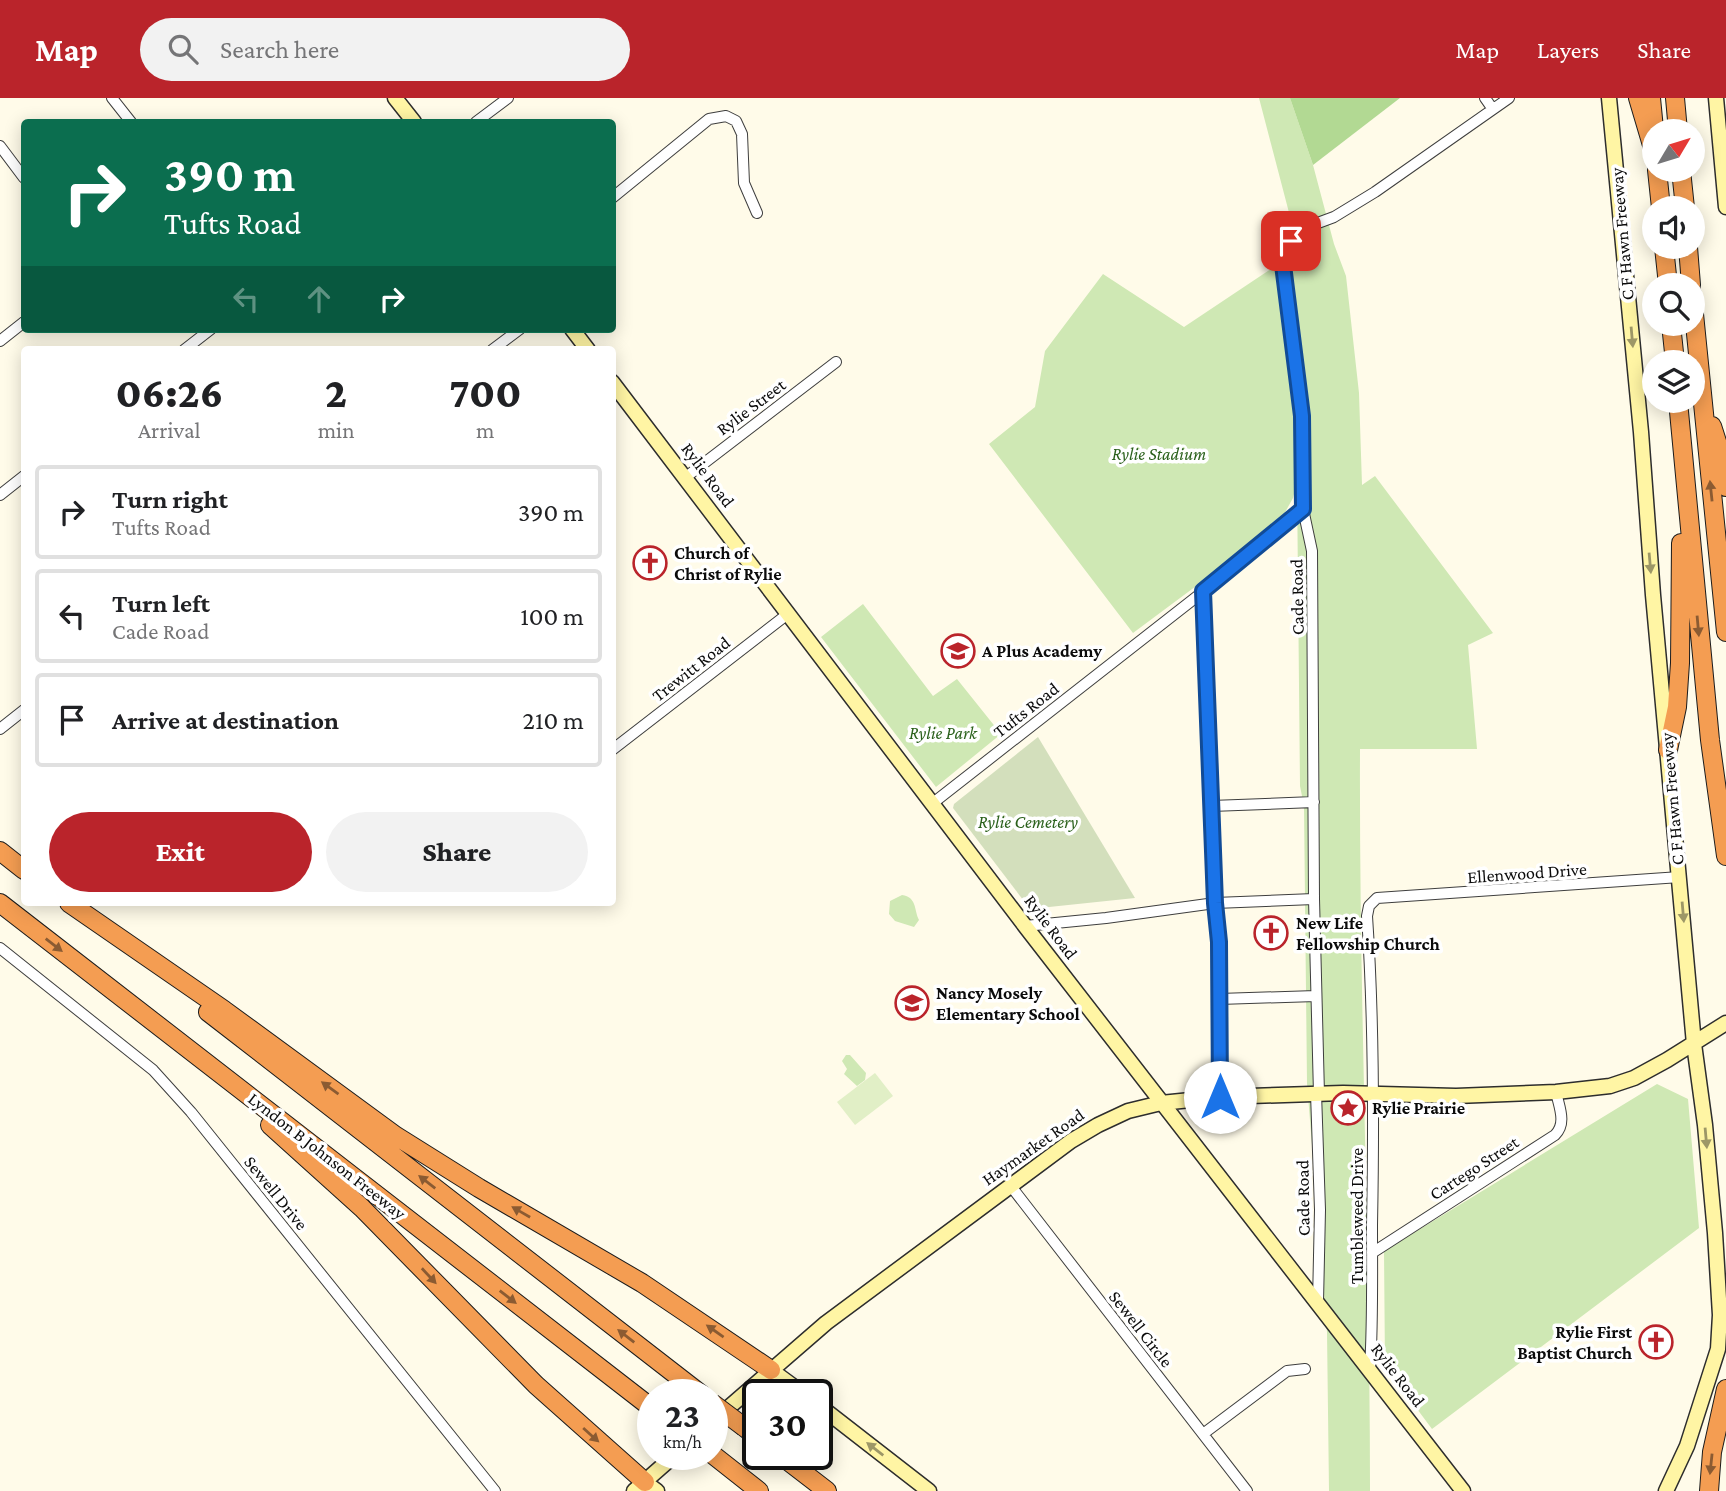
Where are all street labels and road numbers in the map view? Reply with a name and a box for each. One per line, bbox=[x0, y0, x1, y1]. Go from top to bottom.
street label: C F Hawn Freeway bbox=[1606, 166, 1638, 301]
street label: Rylie Street bbox=[713, 374, 790, 439]
street label: Rylie Road bbox=[677, 439, 739, 511]
street label: Cade Road bbox=[1286, 558, 1308, 635]
street label: Trewitt Road bbox=[648, 632, 734, 706]
street label: Tufts Road bbox=[989, 678, 1063, 742]
street label: C F Hawn Freeway bbox=[1656, 731, 1688, 866]
street label: Ellenwood Drive bbox=[1467, 859, 1587, 887]
street label: Rylie Road bbox=[1020, 891, 1082, 963]
street label: Lyndon B Johnson Freeway bbox=[244, 1088, 410, 1224]
street label: Haymarket Road bbox=[978, 1104, 1088, 1190]
street label: Cartego Street bbox=[1426, 1131, 1523, 1204]
street label: Tumbleweed Drive bbox=[1347, 1148, 1367, 1284]
street label: Sewell Drive bbox=[240, 1152, 312, 1234]
street label: Cade Road bbox=[1292, 1159, 1314, 1236]
street label: Sewell Circle bbox=[1105, 1287, 1177, 1371]
street label: Rylie Road bbox=[1367, 1339, 1429, 1411]

